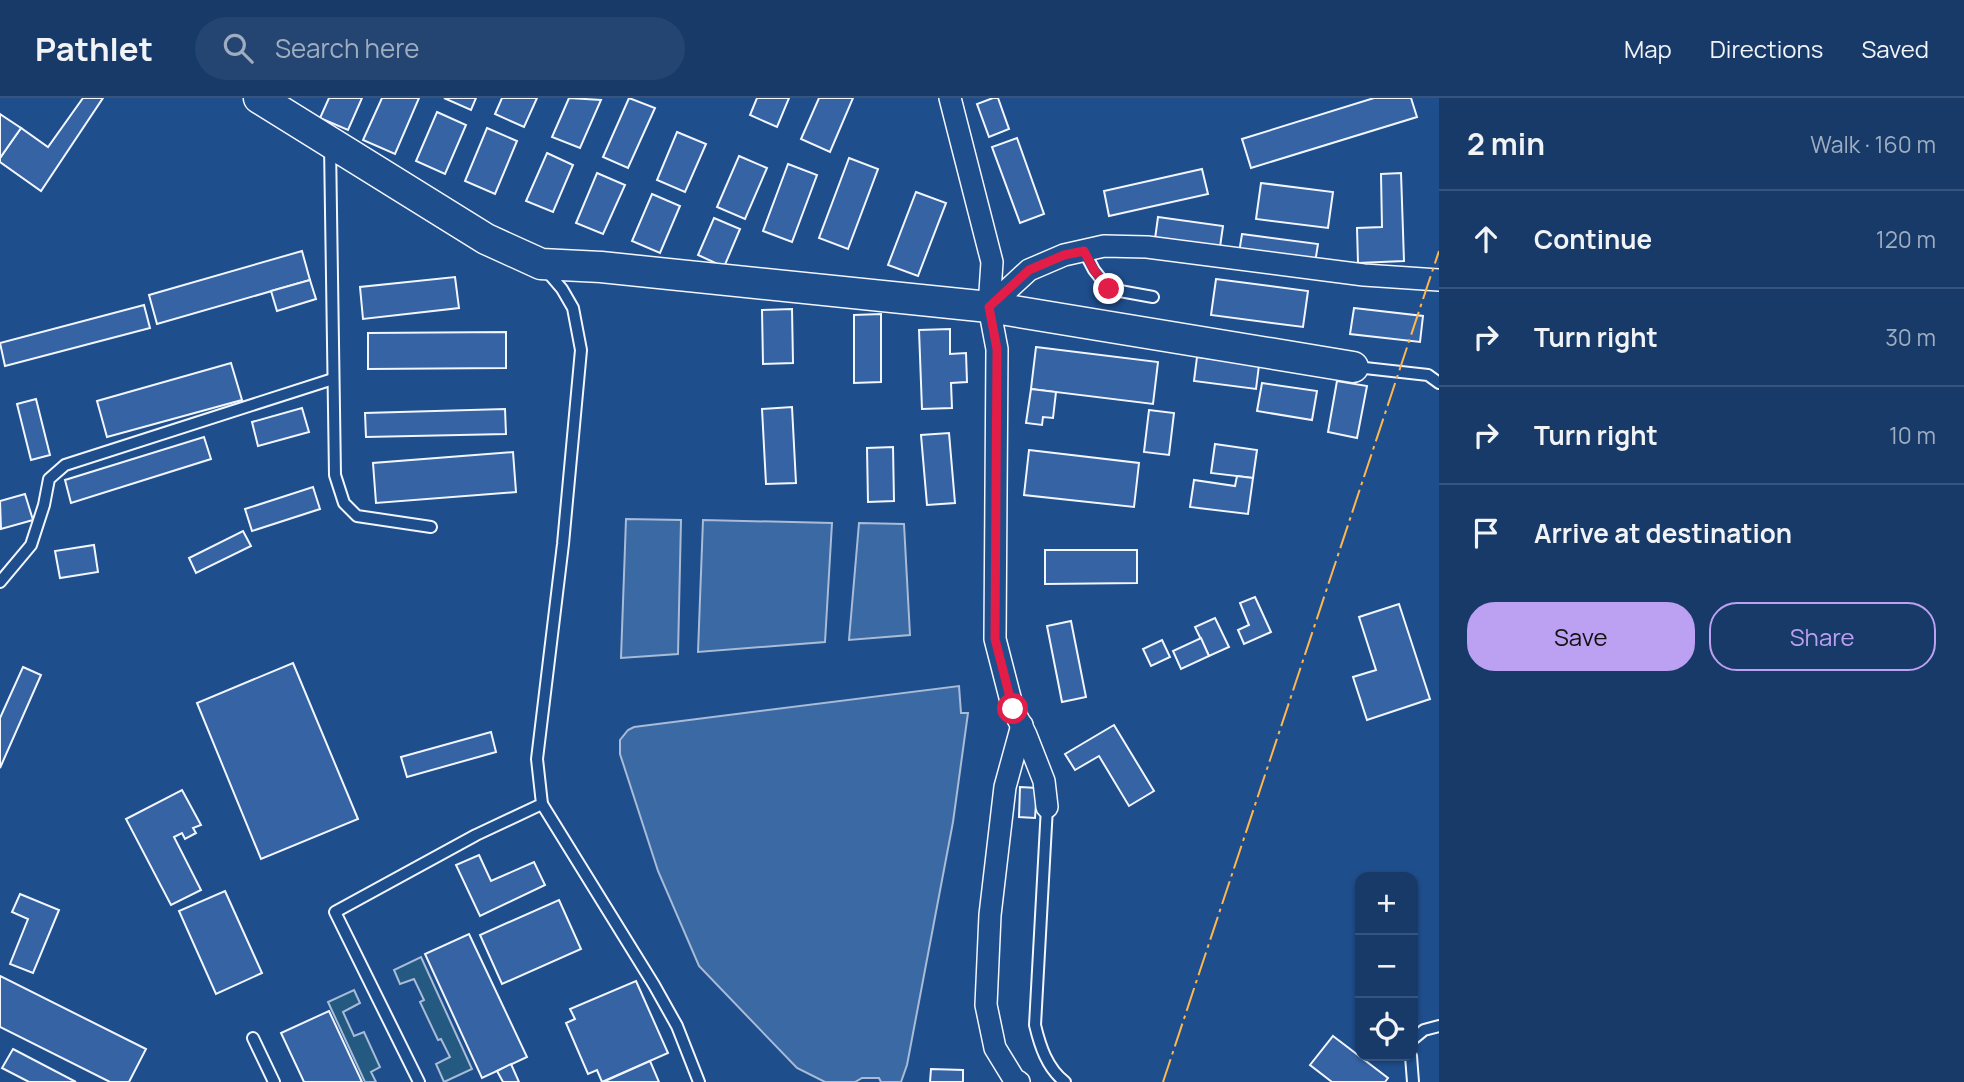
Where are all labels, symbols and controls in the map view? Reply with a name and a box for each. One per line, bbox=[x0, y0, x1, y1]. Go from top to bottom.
search box bbox=[195, 17, 685, 80]
text: Pathlet bbox=[35, 26, 153, 71]
icon: search bbox=[219, 29, 257, 67]
text: Search here bbox=[275, 30, 420, 66]
text: Map bbox=[1624, 32, 1672, 65]
text: Directions bbox=[1710, 32, 1823, 65]
text: Saved bbox=[1861, 32, 1929, 65]
text: 2 min bbox=[1467, 123, 1545, 164]
text: Walk · 160 m bbox=[1810, 128, 1936, 160]
icon: ahead bbox=[1467, 220, 1505, 258]
text: Continue bbox=[1534, 221, 1652, 257]
text: 120 m bbox=[1876, 223, 1936, 255]
route end bbox=[1093, 273, 1124, 304]
icon: right bbox=[1467, 318, 1505, 356]
text: Turn right bbox=[1534, 319, 1658, 355]
text: 30 m bbox=[1885, 321, 1936, 353]
icon: right bbox=[1467, 416, 1505, 454]
text: Turn right bbox=[1534, 417, 1658, 453]
text: 10 m bbox=[1889, 419, 1936, 451]
icon: arrive bbox=[1467, 514, 1505, 552]
text: Arrive at destination bbox=[1534, 515, 1792, 551]
button: Save bbox=[1467, 602, 1695, 671]
button: Share bbox=[1709, 602, 1936, 671]
route start bbox=[997, 693, 1028, 724]
map controls bbox=[1355, 872, 1418, 1061]
button: + bbox=[1355, 872, 1418, 935]
button: − bbox=[1355, 935, 1418, 998]
button: locate bbox=[1355, 998, 1418, 1061]

